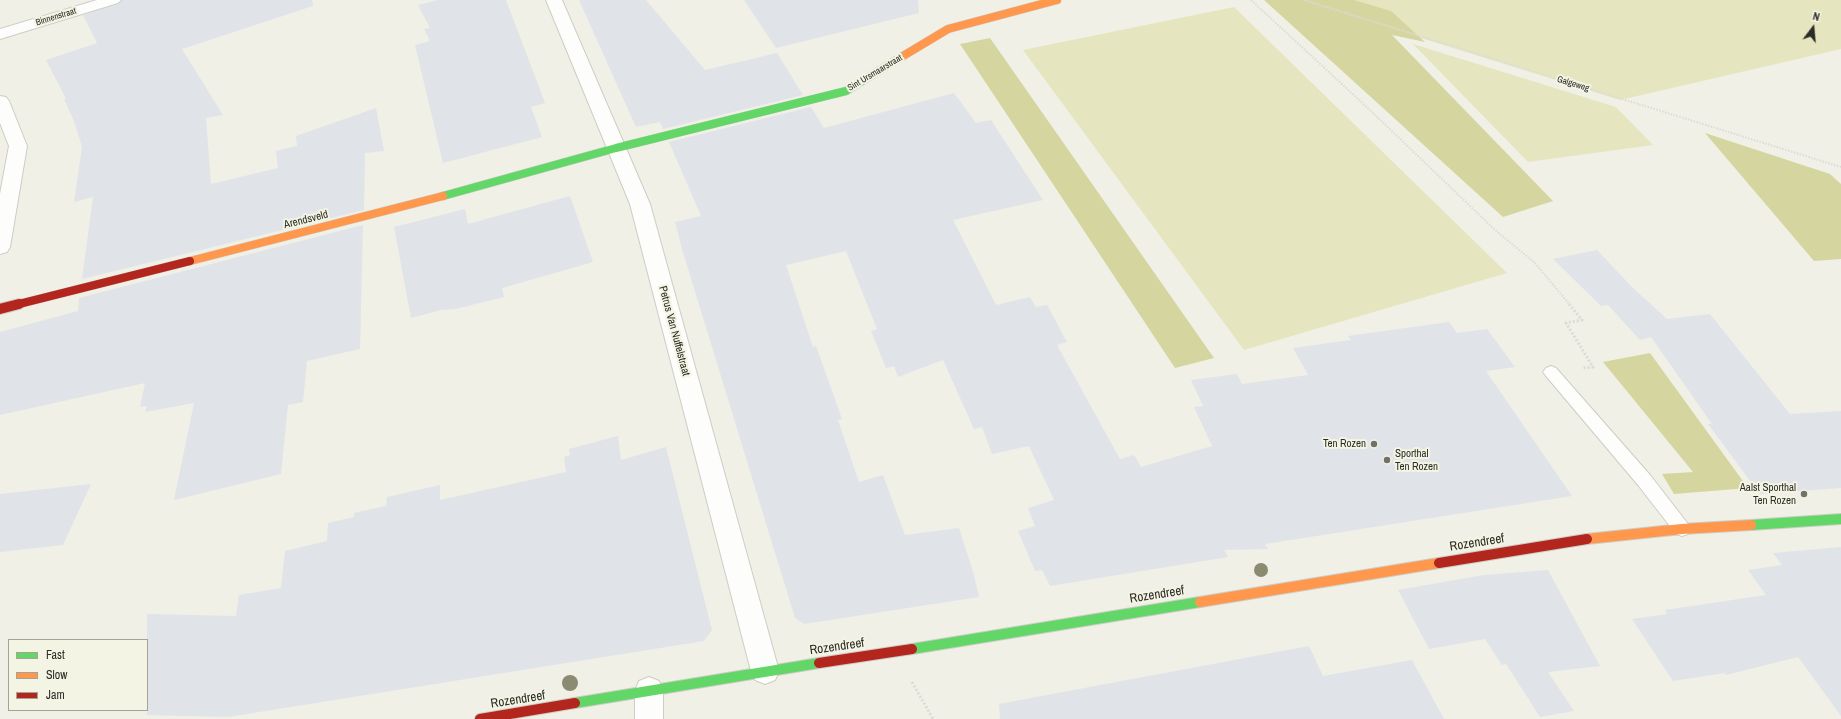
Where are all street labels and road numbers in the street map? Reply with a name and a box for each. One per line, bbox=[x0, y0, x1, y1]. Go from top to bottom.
street label: Binnenstraat bbox=[34, 6, 78, 28]
street label: Sint Ursmaarstraat bbox=[846, 52, 904, 94]
street label: Galgeweg bbox=[1556, 74, 1590, 94]
street label: Arendsveld bbox=[283, 208, 329, 232]
street label: Petrus Van Nuffelstraat bbox=[656, 285, 692, 377]
street label: Rozendreef bbox=[1449, 531, 1505, 555]
street label: Rozendreef bbox=[1129, 583, 1185, 607]
street label: Rozendreef bbox=[809, 635, 865, 659]
street label: Rozendreef bbox=[490, 688, 546, 712]

